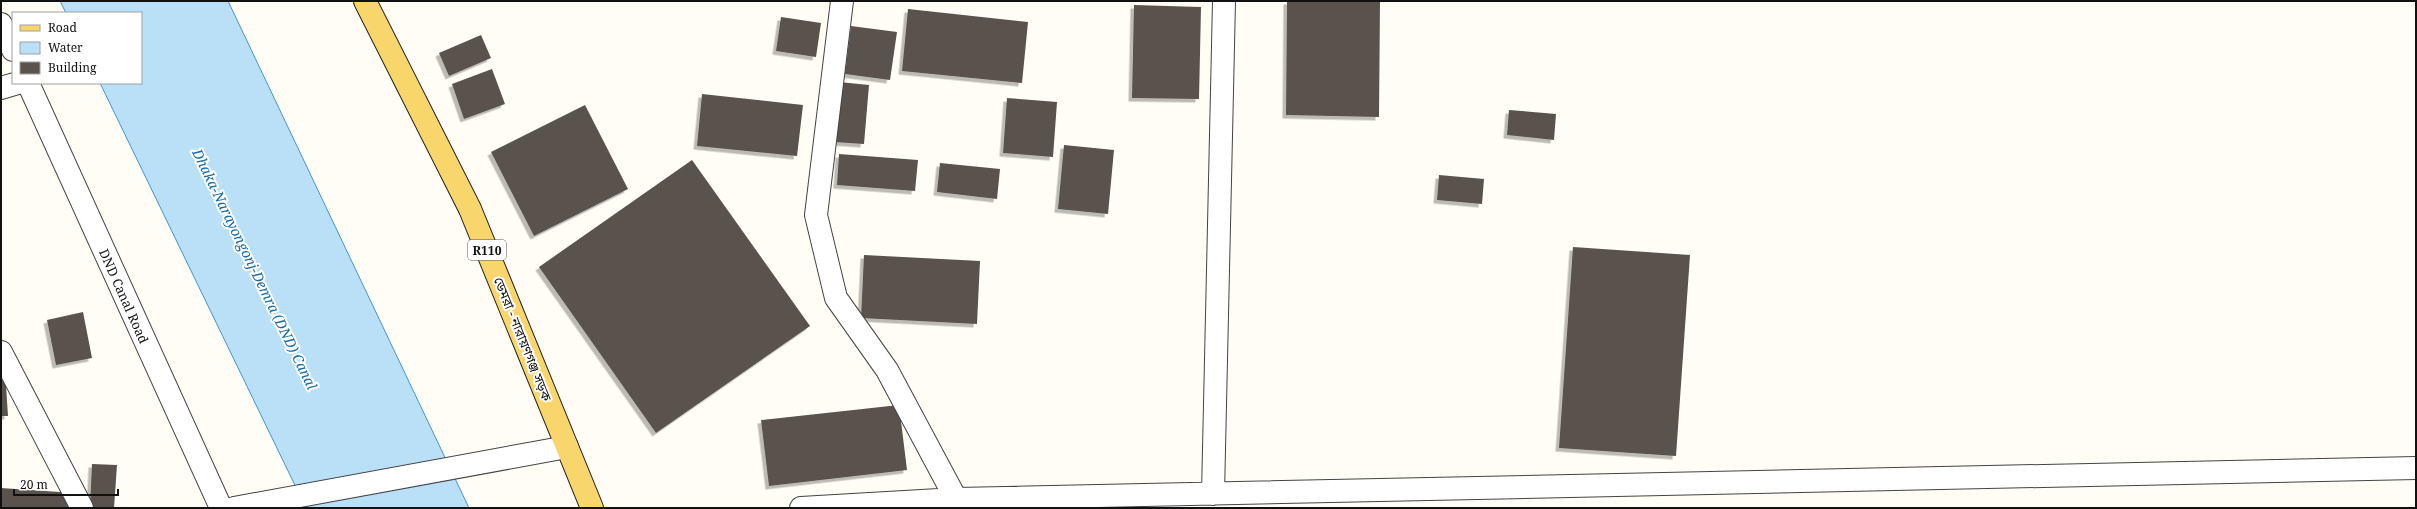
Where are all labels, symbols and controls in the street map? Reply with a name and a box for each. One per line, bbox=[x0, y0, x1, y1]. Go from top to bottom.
legend bbox=[12, 12, 142, 84]
text: Road bbox=[48, 19, 78, 36]
text: Water bbox=[48, 39, 83, 56]
text: Building bbox=[48, 59, 97, 76]
water label: Dhaka-Narayongonj-Demra (DND) Canal bbox=[188, 144, 322, 393]
road number: R110 bbox=[468, 240, 506, 260]
street label: DND Canal Road bbox=[95, 246, 153, 346]
street label: ডেমরা - নারায়ণগঞ্জ সড়ক bbox=[490, 274, 556, 404]
scale bar bbox=[14, 471, 118, 497]
text: 20 m bbox=[20, 476, 48, 493]

